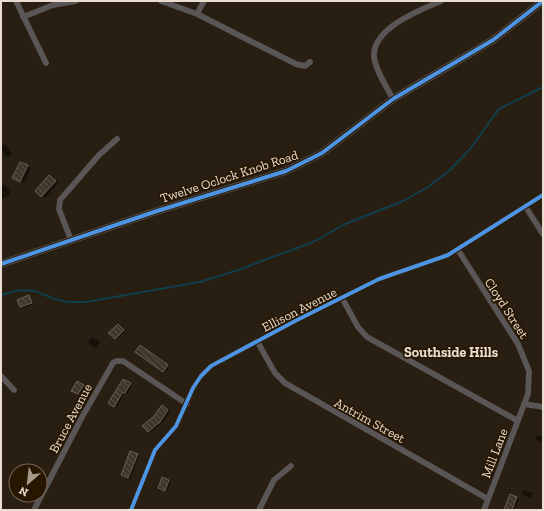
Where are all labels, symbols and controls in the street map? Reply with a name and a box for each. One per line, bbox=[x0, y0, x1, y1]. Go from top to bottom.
street label: Twelve Oclock Knob Road bbox=[158, 147, 300, 206]
street label: Cloyd Street bbox=[481, 275, 532, 341]
street label: Ellison Avenue bbox=[259, 284, 339, 335]
district label: Southside Hills bbox=[404, 344, 499, 361]
street label: Bruce Avenue bbox=[46, 381, 95, 456]
street label: Antrim Street bbox=[332, 395, 408, 446]
street label: Mill Lane bbox=[478, 426, 511, 480]
north arrow bbox=[8, 463, 48, 503]
text: N bbox=[16, 483, 30, 499]

